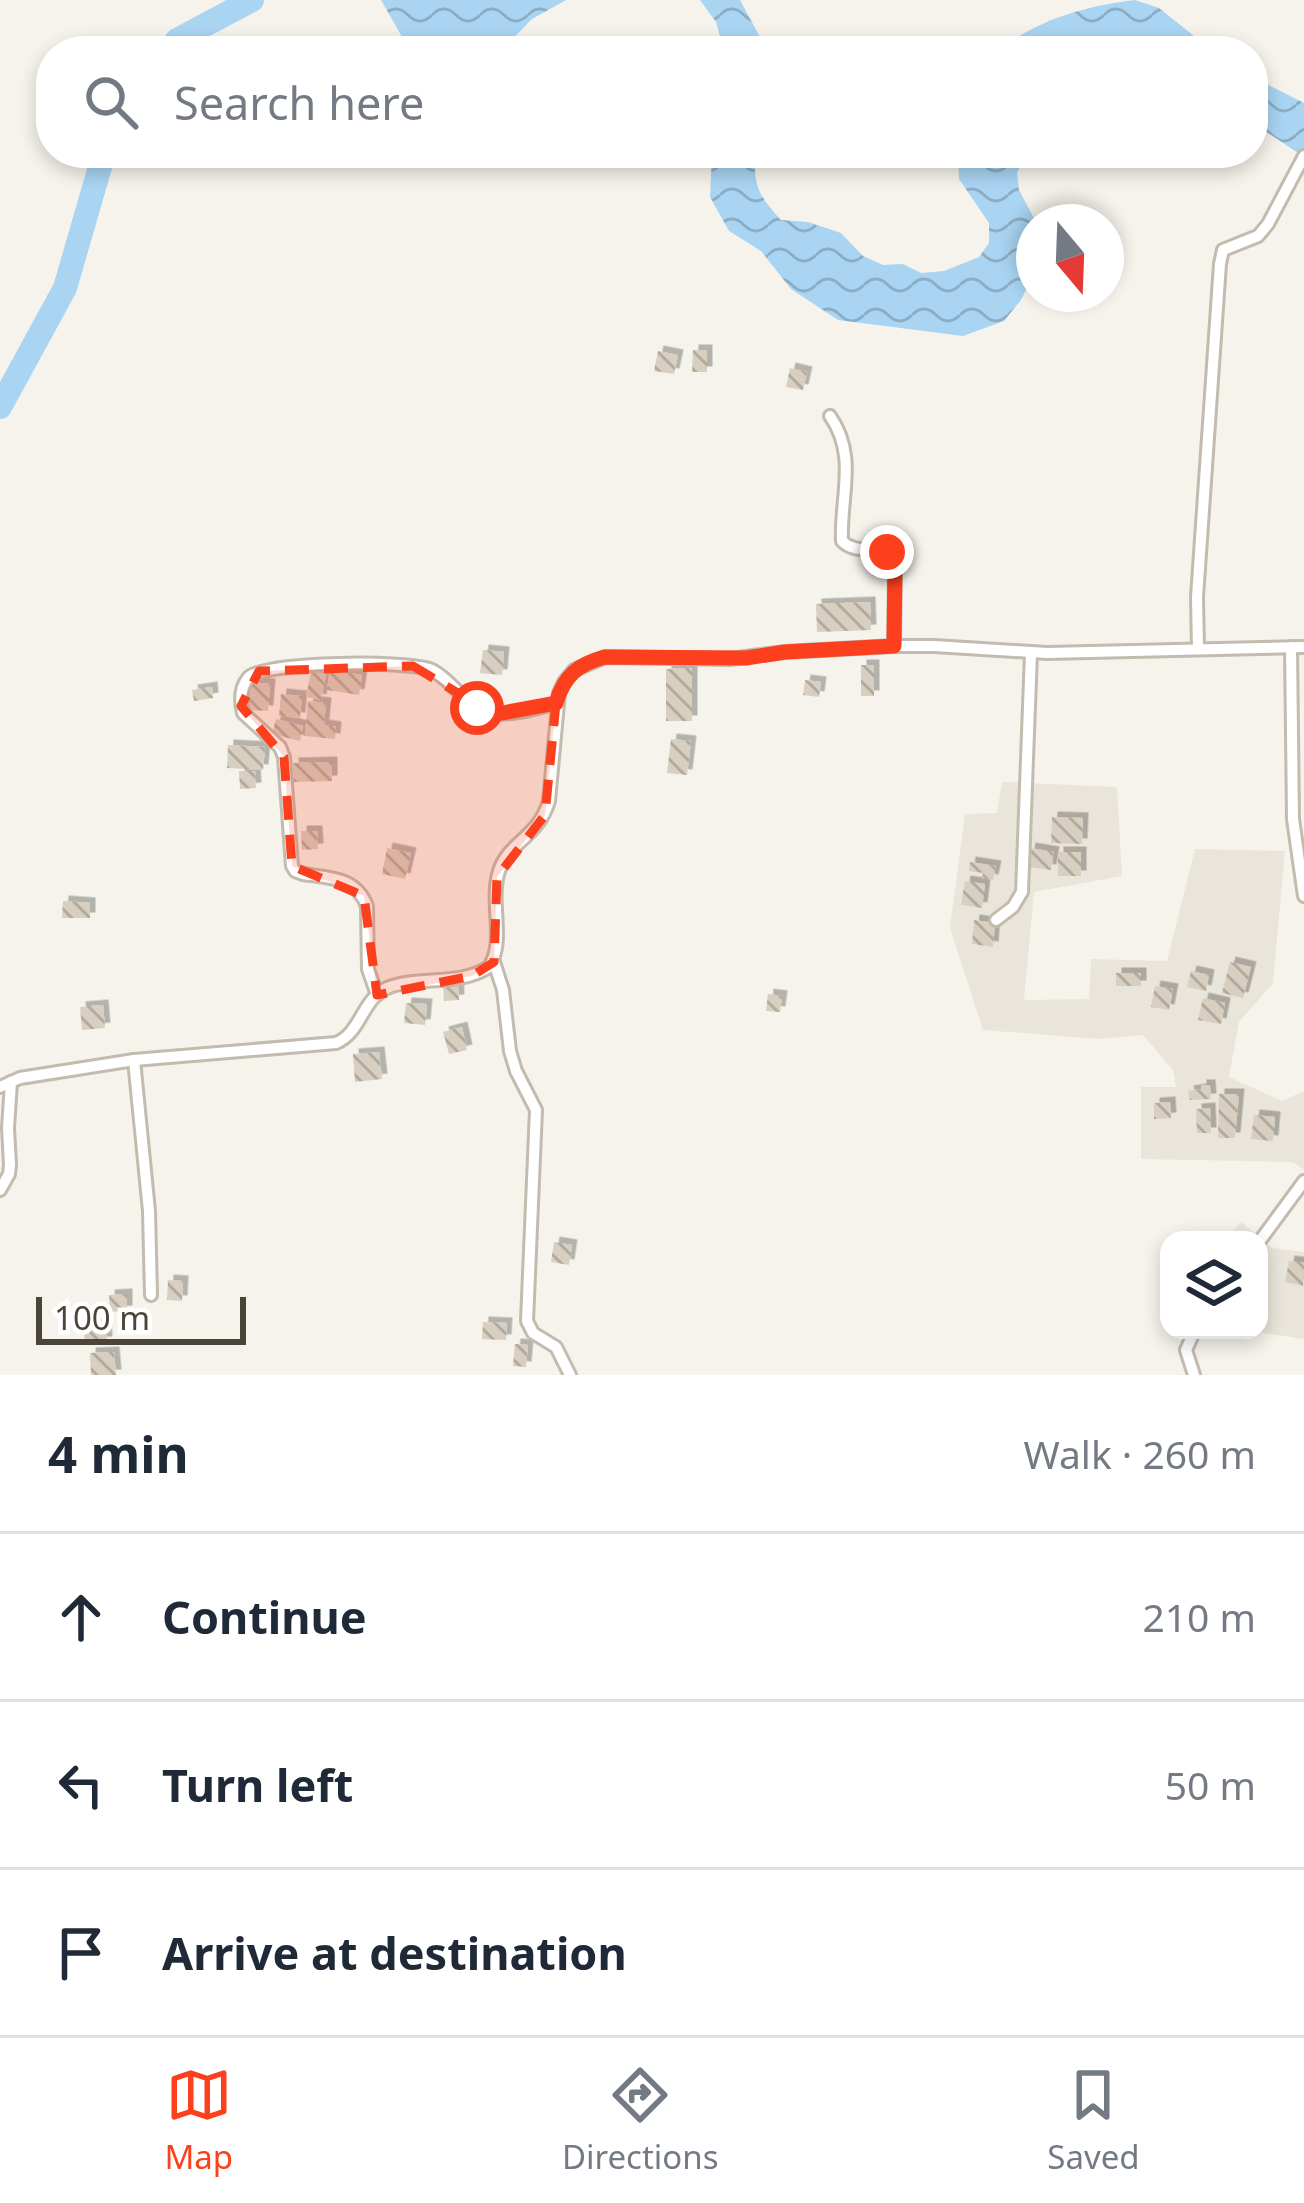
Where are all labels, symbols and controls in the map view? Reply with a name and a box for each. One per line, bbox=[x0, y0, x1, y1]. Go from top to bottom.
search box bbox=[36, 36, 1268, 168]
icon: search bbox=[78, 69, 144, 135]
text: Search here bbox=[174, 72, 424, 133]
north arrow bbox=[1016, 204, 1124, 312]
route end bbox=[860, 525, 914, 579]
route start bbox=[450, 681, 504, 735]
map controls bbox=[1160, 1231, 1268, 1339]
button: layers bbox=[1160, 1231, 1268, 1339]
scale bar bbox=[36, 1291, 246, 1344]
text: 100 m bbox=[54, 1295, 150, 1340]
text: 4 min bbox=[48, 1418, 189, 1488]
text: Walk · 260 m bbox=[1023, 1427, 1256, 1480]
icon: ahead bbox=[48, 1584, 114, 1650]
text: Continue bbox=[162, 1586, 367, 1647]
text: 210 m bbox=[1142, 1590, 1256, 1643]
icon: left bbox=[48, 1752, 114, 1818]
text: Turn left bbox=[162, 1754, 353, 1815]
text: 50 m bbox=[1165, 1758, 1256, 1811]
icon: arrive bbox=[48, 1920, 114, 1986]
text: Arrive at destination bbox=[162, 1922, 627, 1983]
tab: Map bbox=[164, 2062, 233, 2179]
tab: Directions bbox=[562, 2062, 719, 2179]
tab: Saved bbox=[1047, 2062, 1140, 2179]

